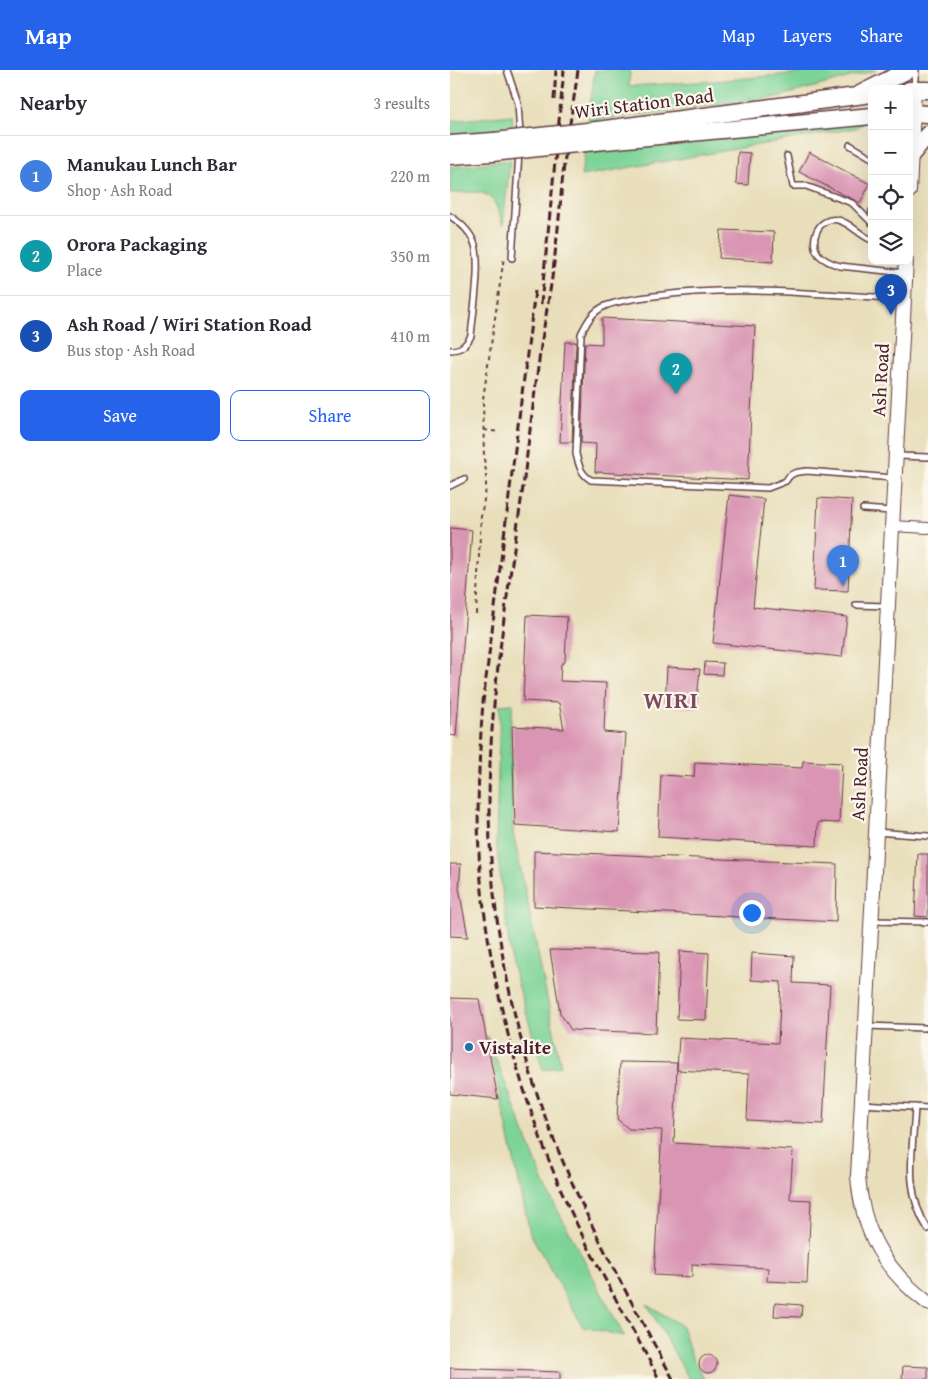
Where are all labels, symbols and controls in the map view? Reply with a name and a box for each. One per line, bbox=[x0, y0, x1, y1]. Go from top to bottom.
text: Map bbox=[25, 18, 72, 53]
text: Map bbox=[722, 22, 755, 49]
text: Layers bbox=[783, 22, 832, 49]
text: Share bbox=[860, 22, 903, 49]
street label: Wiri Station Road bbox=[573, 80, 716, 125]
map controls bbox=[868, 85, 913, 265]
button: + bbox=[868, 85, 913, 130]
text: Nearby bbox=[20, 87, 87, 118]
text: 3 results bbox=[373, 91, 430, 115]
button: − bbox=[868, 130, 913, 175]
text: Manukau Lunch Bar bbox=[67, 150, 237, 178]
text: 1 bbox=[32, 164, 40, 188]
text: 220 m bbox=[390, 164, 430, 188]
button: locate bbox=[868, 175, 913, 220]
text: Shop · Ash Road bbox=[67, 178, 172, 202]
button: layers bbox=[868, 220, 913, 265]
text: Orora Packaging bbox=[67, 230, 207, 258]
text: 2 bbox=[32, 244, 40, 268]
text: 350 m bbox=[390, 244, 430, 268]
text: Place bbox=[67, 258, 102, 282]
pin: 3 bbox=[875, 274, 907, 315]
text: Ash Road / Wiri Station Road bbox=[67, 310, 312, 338]
text: 3 bbox=[32, 324, 40, 348]
text: 410 m bbox=[390, 324, 430, 348]
text: Bus stop · Ash Road bbox=[67, 338, 195, 362]
street label: Ash Road bbox=[864, 342, 896, 418]
pin: 2 bbox=[660, 353, 692, 394]
button: Save bbox=[20, 390, 220, 441]
button: Share bbox=[230, 390, 430, 441]
pin: 1 bbox=[827, 545, 859, 586]
district label: WIRI bbox=[643, 682, 699, 717]
street label: Ash Road bbox=[843, 746, 875, 822]
your location bbox=[739, 900, 765, 926]
place label: Vistalite bbox=[479, 1033, 551, 1061]
marker: Vistalite bbox=[463, 1041, 475, 1053]

